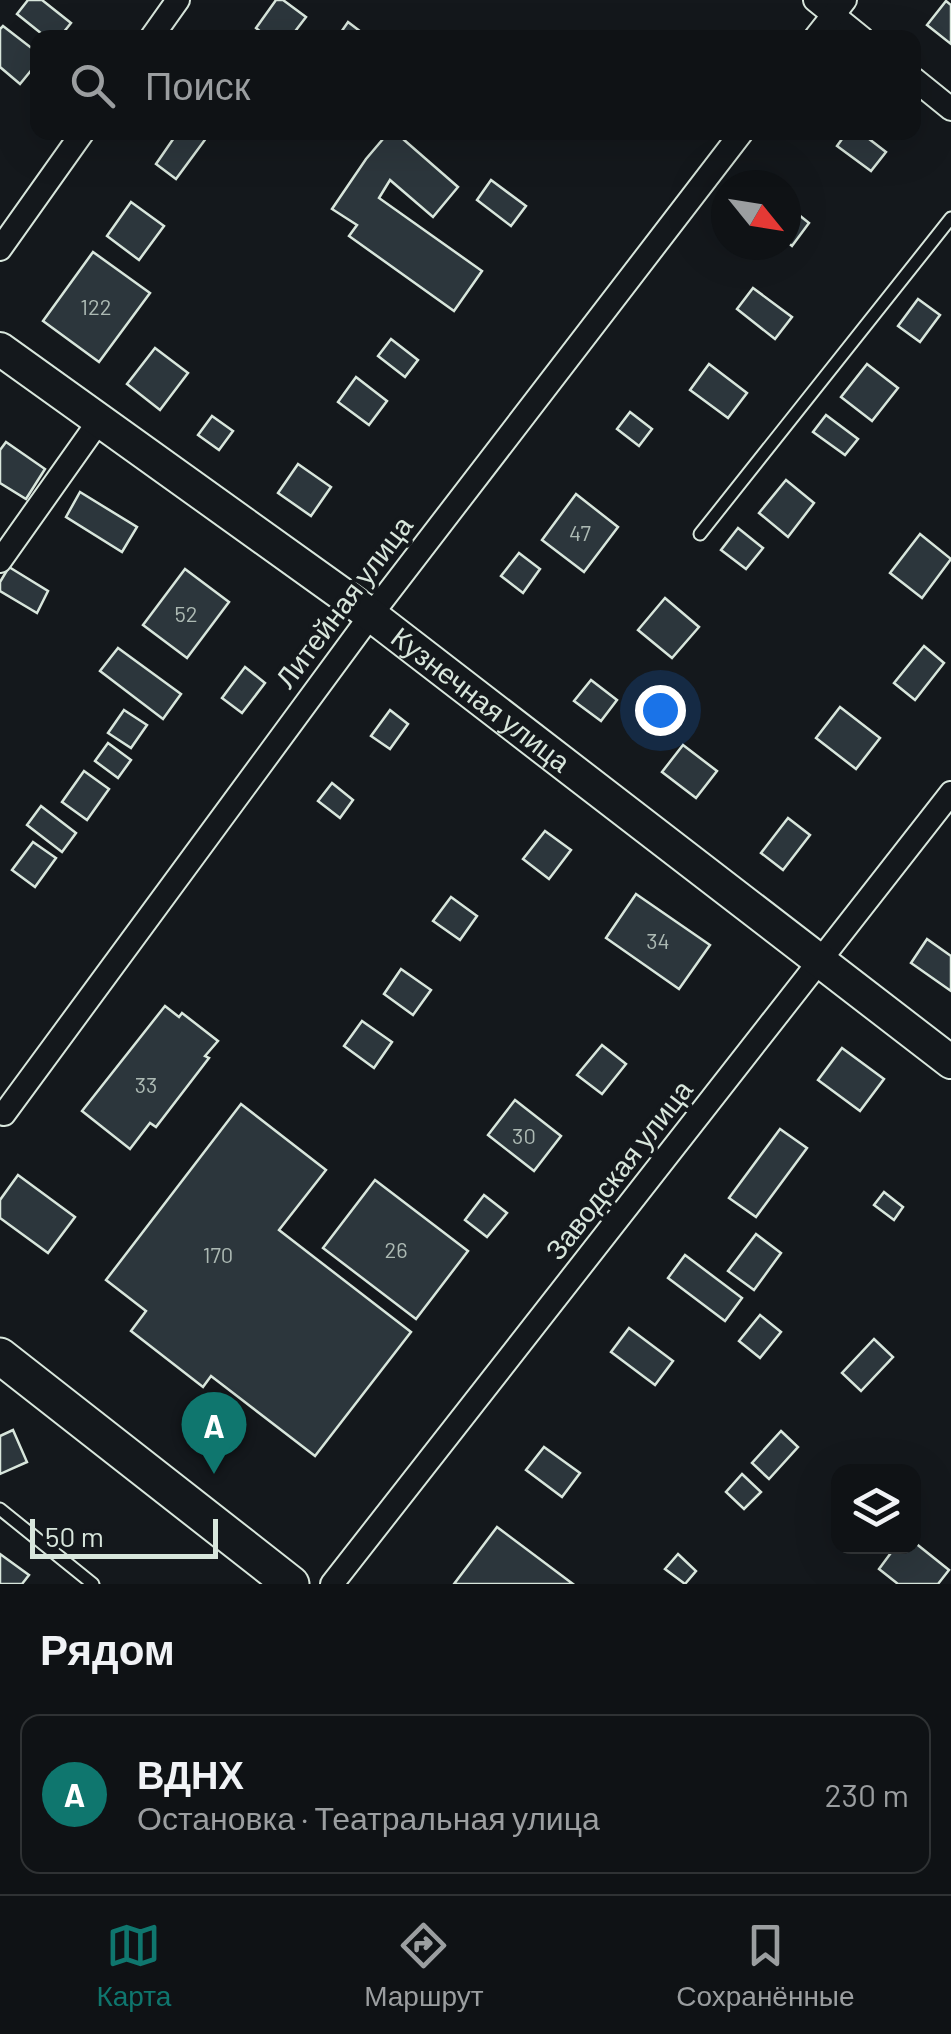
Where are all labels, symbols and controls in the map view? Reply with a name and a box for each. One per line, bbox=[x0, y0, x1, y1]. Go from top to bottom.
search box bbox=[30, 30, 921, 140]
icon: search bbox=[65, 58, 120, 113]
text: Поиск bbox=[145, 62, 250, 108]
north arrow bbox=[711, 170, 801, 260]
house number: 122 bbox=[80, 293, 112, 319]
street label: Литейная улица bbox=[267, 508, 419, 694]
house number: 47 bbox=[569, 519, 591, 545]
house number: 52 bbox=[174, 600, 198, 626]
street label: Кузнечная улица bbox=[385, 619, 578, 779]
your location bbox=[635, 685, 686, 736]
house number: 34 bbox=[646, 927, 670, 953]
house number: 33 bbox=[135, 1071, 157, 1097]
street label: Заводская улица bbox=[538, 1072, 699, 1266]
house number: 30 bbox=[512, 1122, 536, 1148]
house number: 26 bbox=[384, 1236, 408, 1262]
house number: 170 bbox=[203, 1241, 233, 1267]
pin: A bbox=[182, 1392, 246, 1474]
map controls bbox=[831, 1464, 921, 1554]
button: layers bbox=[831, 1464, 921, 1554]
scale bar bbox=[30, 1514, 218, 1558]
text: 50 m bbox=[45, 1519, 104, 1553]
text: Рядом bbox=[40, 1623, 175, 1673]
text: ВДНХ bbox=[137, 1751, 244, 1797]
text: A bbox=[64, 1775, 85, 1813]
text: 230 m bbox=[825, 1775, 909, 1813]
text: Остановка · Театральная улица bbox=[137, 1798, 600, 1836]
tab: Карта bbox=[96, 1918, 171, 2013]
tab: Маршрут bbox=[364, 1918, 483, 2013]
tab: Сохранённые bbox=[676, 1918, 855, 2013]

